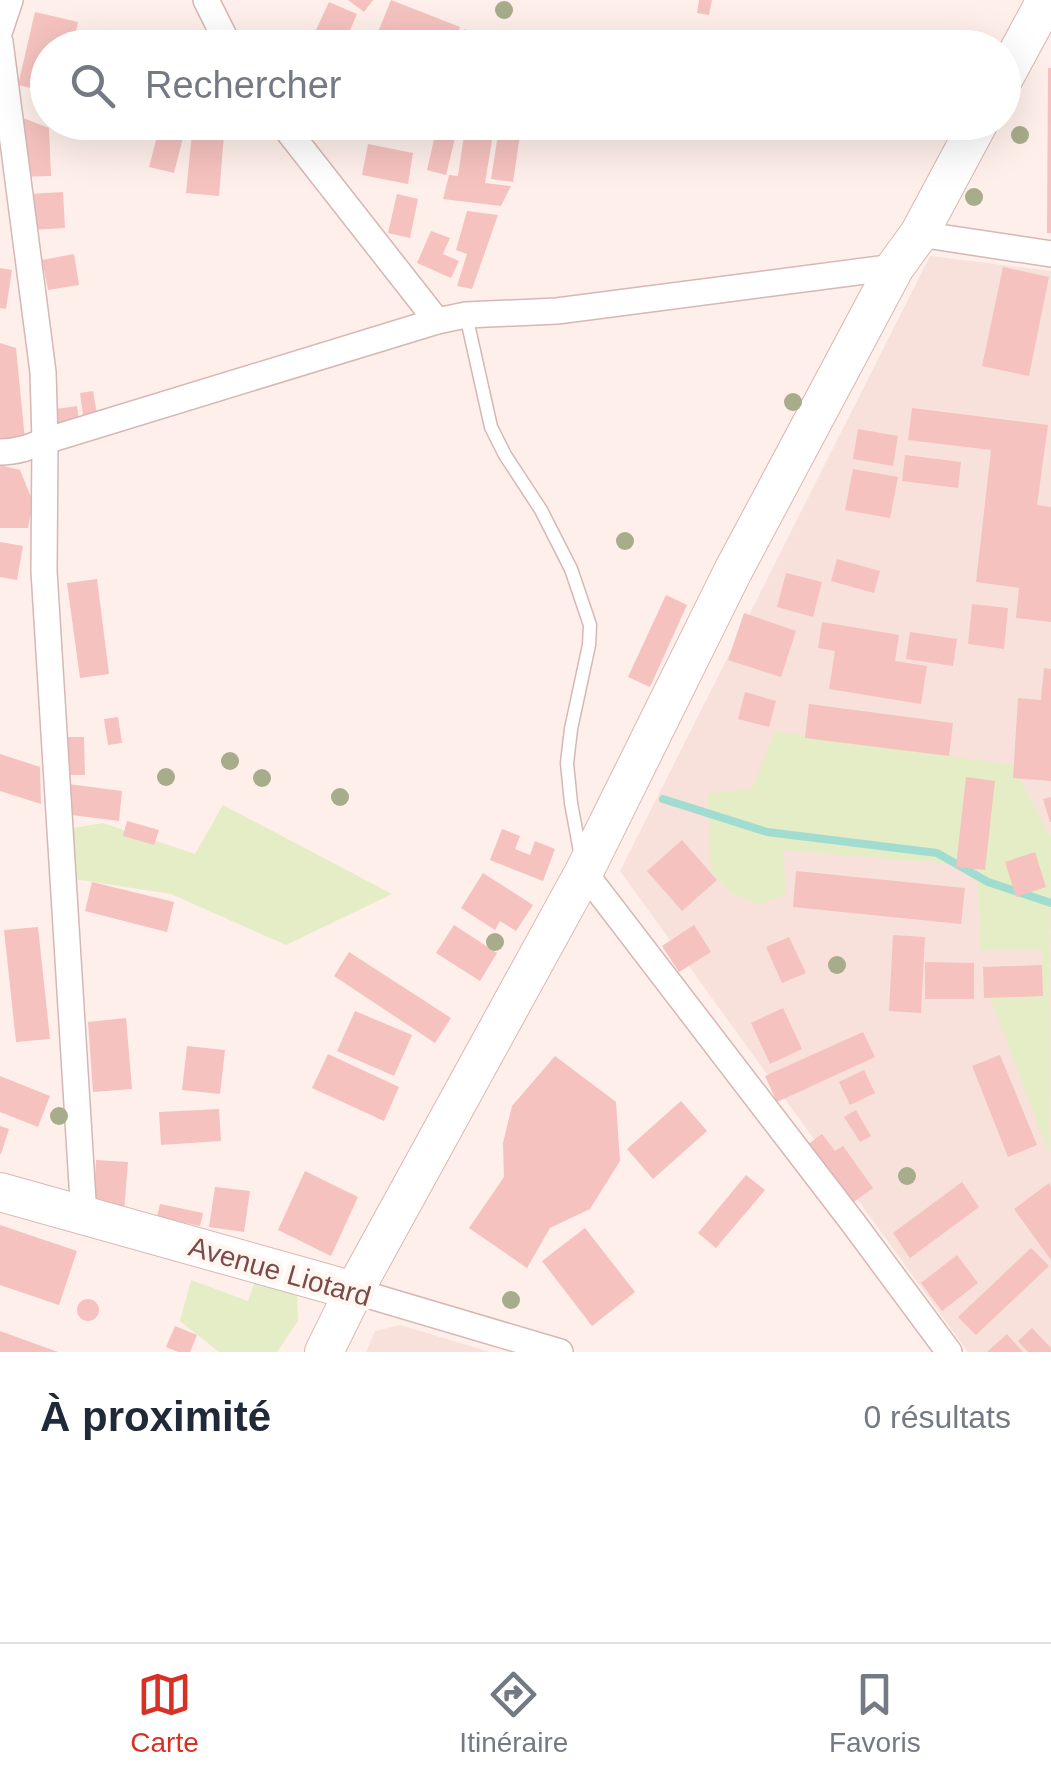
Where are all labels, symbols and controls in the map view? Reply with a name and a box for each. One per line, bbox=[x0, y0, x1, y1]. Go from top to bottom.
search box bbox=[30, 30, 1021, 140]
icon: search bbox=[65, 58, 120, 113]
text: Rechercher bbox=[145, 64, 341, 106]
street label: Avenue Liotard bbox=[185, 1231, 374, 1312]
text: À proximité bbox=[40, 1393, 271, 1440]
text: 0 résultats bbox=[863, 1399, 1011, 1435]
tab: Carte bbox=[130, 1667, 199, 1759]
tab: Itinéraire bbox=[459, 1667, 568, 1759]
tab: Favoris bbox=[829, 1667, 921, 1759]

